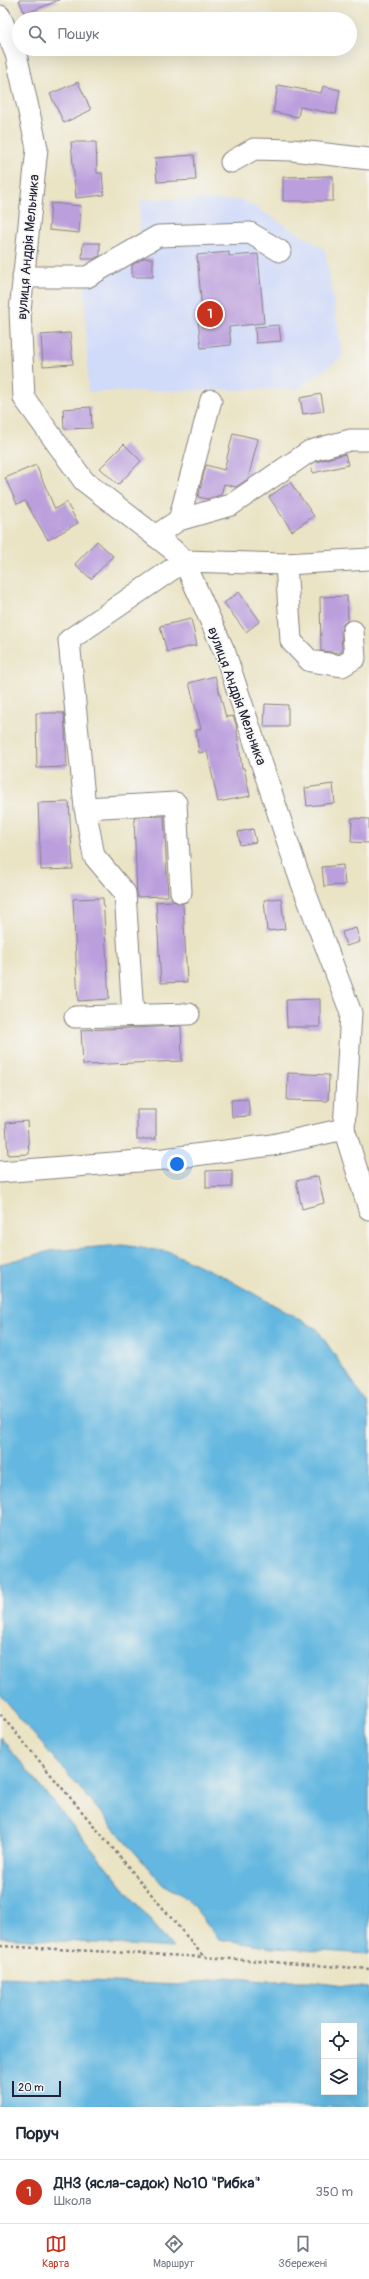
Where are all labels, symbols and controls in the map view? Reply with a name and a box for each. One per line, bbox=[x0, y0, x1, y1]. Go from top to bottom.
search box bbox=[12, 12, 357, 56]
icon: search bbox=[26, 23, 48, 45]
text: Пошук bbox=[58, 25, 100, 44]
street label: вулиця Андрія Мельника bbox=[13, 174, 43, 320]
pin: 1 bbox=[197, 299, 223, 329]
street label: вулиця Андрія Мельника bbox=[204, 625, 270, 767]
your location bbox=[167, 1154, 187, 1174]
map controls bbox=[321, 2023, 357, 2095]
button: locate bbox=[321, 2023, 357, 2059]
button: layers bbox=[321, 2059, 357, 2095]
scale bar bbox=[12, 2079, 61, 2098]
text: 20 m bbox=[18, 2081, 44, 2094]
text: Поруч bbox=[16, 2123, 59, 2144]
text: ДНЗ (ясла-садок) №10 "Рибка" bbox=[54, 2174, 261, 2193]
text: 1 bbox=[26, 2184, 32, 2200]
text: 350 m bbox=[315, 2184, 353, 2200]
text: Школа bbox=[54, 2193, 91, 2209]
tab: Карта bbox=[42, 2233, 69, 2270]
tab: Маршрут bbox=[153, 2233, 194, 2270]
tab: Збережені bbox=[278, 2233, 327, 2270]

